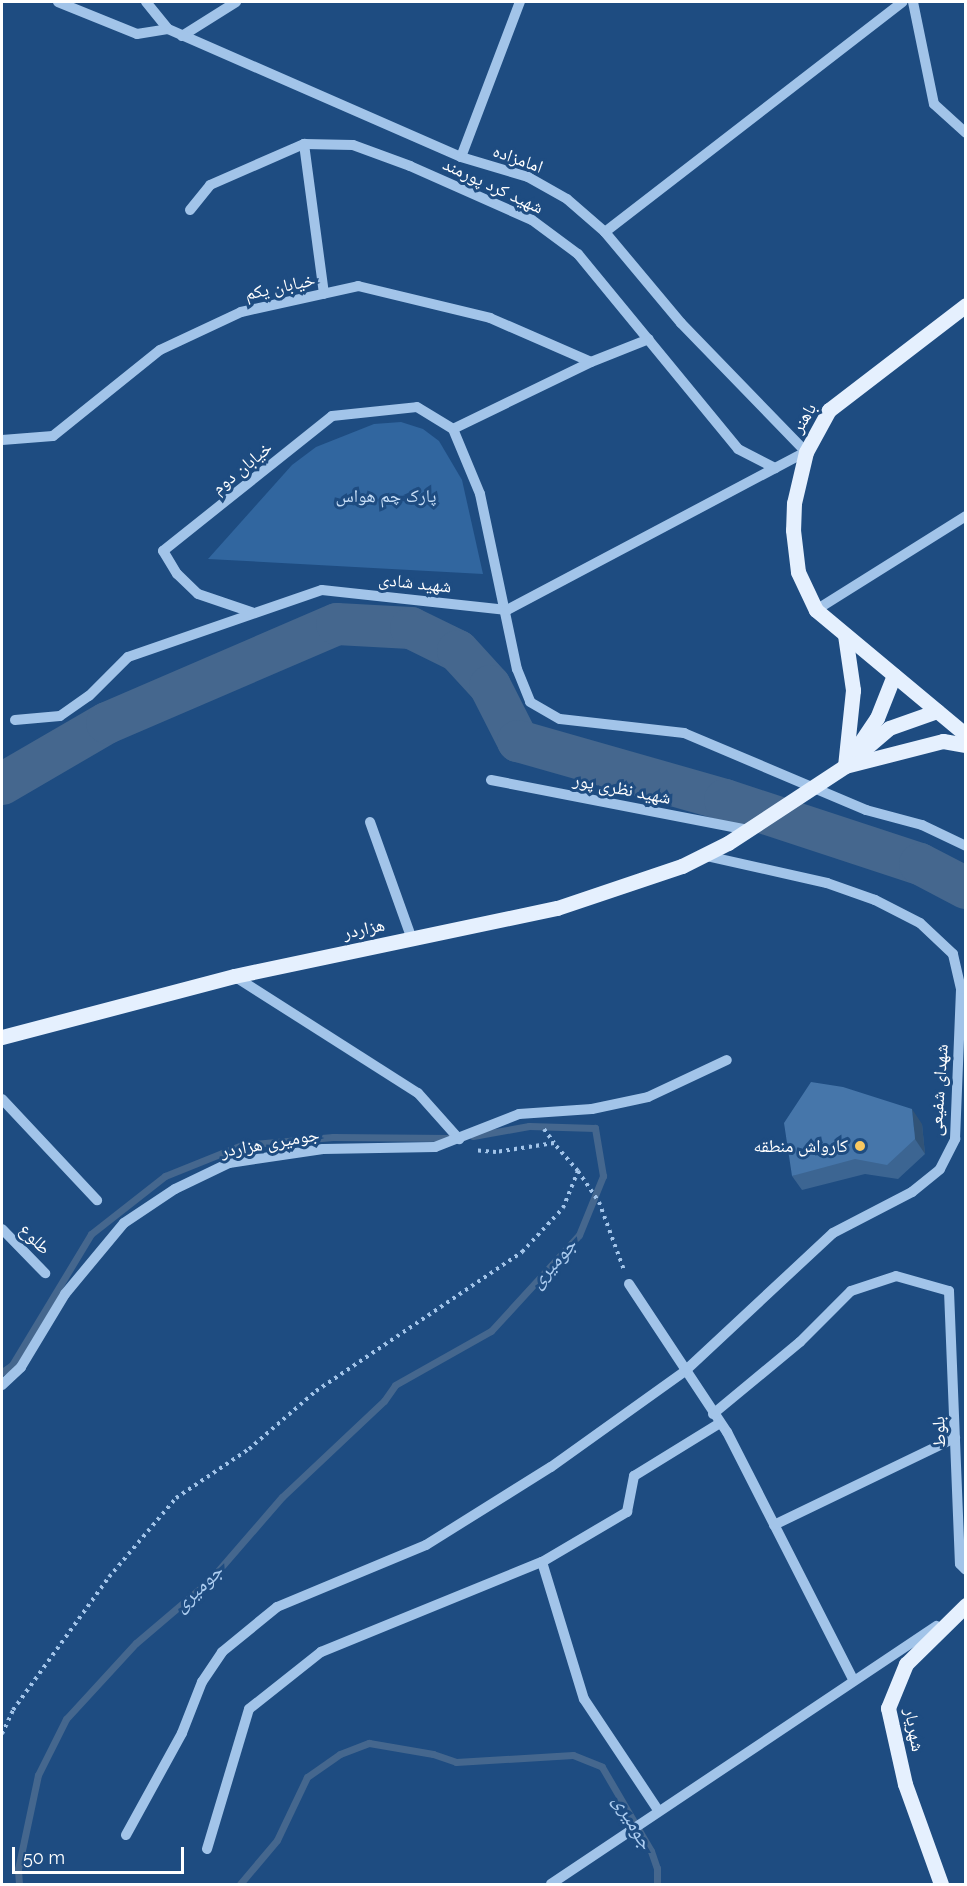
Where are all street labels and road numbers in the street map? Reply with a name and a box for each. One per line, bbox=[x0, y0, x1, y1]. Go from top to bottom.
street label: امامزاده bbox=[490, 140, 546, 178]
street label: شهید کرد پورمند bbox=[439, 153, 547, 219]
street label: خیابان یکم bbox=[243, 269, 317, 305]
street label: باهنر bbox=[787, 399, 821, 437]
street label: خیابان دوم bbox=[207, 437, 277, 499]
street label: شهید شادی bbox=[377, 568, 453, 598]
street label: شهید نظری پور bbox=[571, 769, 673, 809]
street label: هزاردر bbox=[341, 914, 387, 944]
street label: شهدای شفیعی bbox=[925, 1043, 953, 1137]
street label: جومیری هزاردر bbox=[219, 1124, 321, 1162]
street label: طلوع bbox=[15, 1219, 55, 1259]
street label: بلوط bbox=[928, 1416, 950, 1448]
street label: شهریار bbox=[900, 1707, 928, 1753]

